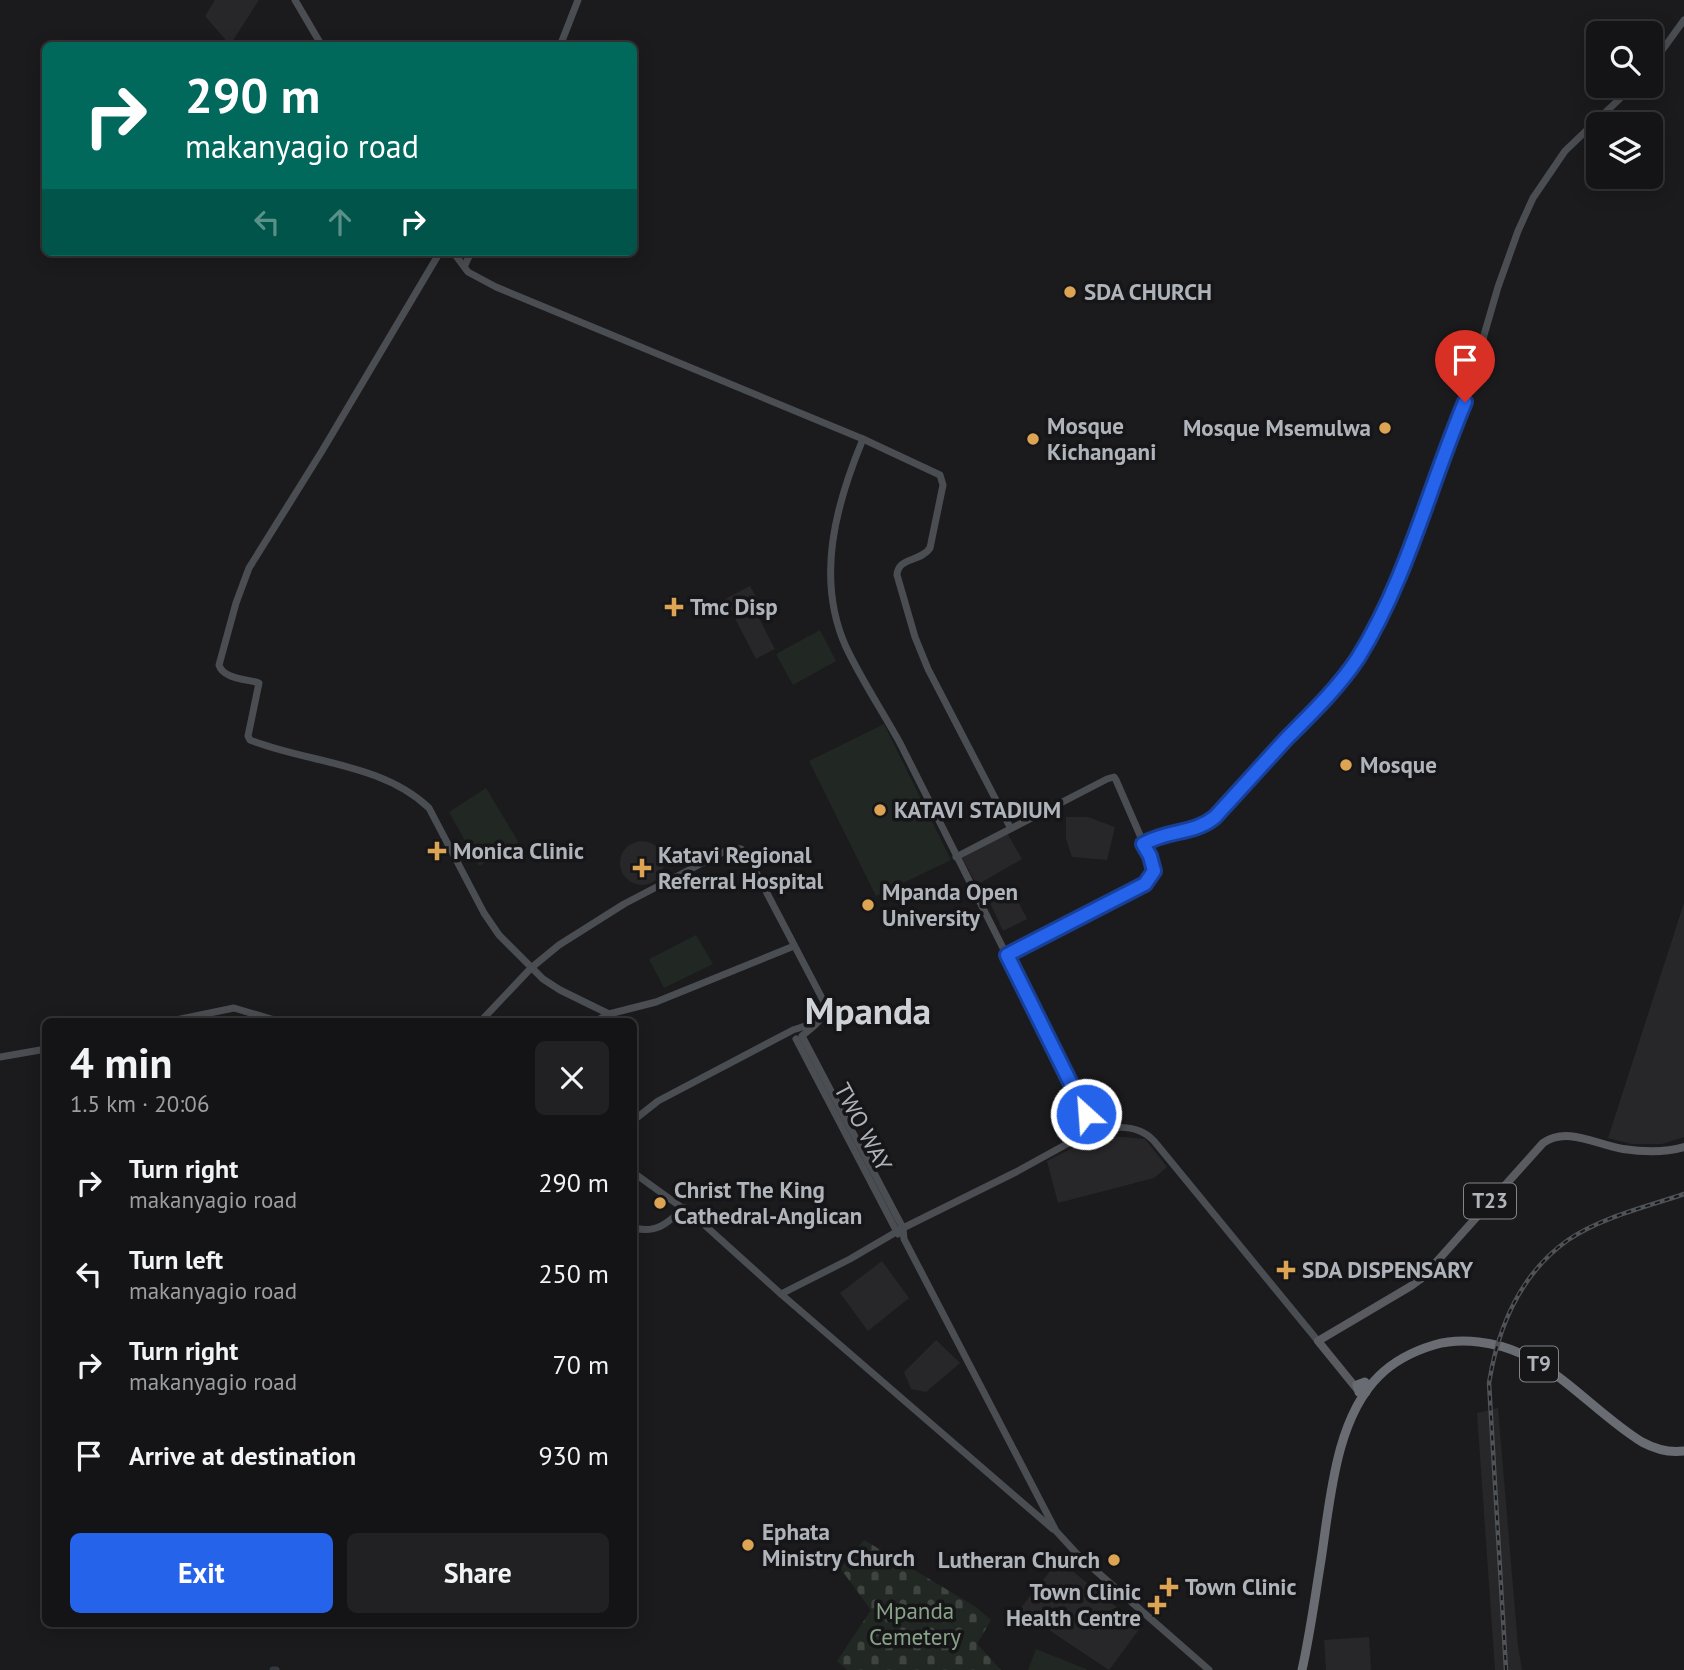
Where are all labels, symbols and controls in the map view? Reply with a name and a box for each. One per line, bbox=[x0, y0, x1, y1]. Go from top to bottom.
map controls bbox=[1586, 21, 1663, 189]
button: search bbox=[1586, 21, 1663, 98]
text: 290 m bbox=[185, 63, 320, 127]
icon: right bbox=[70, 70, 161, 161]
button: layers bbox=[1586, 112, 1663, 189]
text: makanyagio road bbox=[185, 125, 419, 167]
icon: left bbox=[248, 203, 286, 241]
icon: ahead bbox=[321, 203, 359, 241]
icon: right bbox=[394, 203, 432, 241]
place label: SDA CHURCH bbox=[1084, 277, 1212, 306]
marker: SDA CHURCH bbox=[1062, 284, 1078, 300]
pin bbox=[1435, 330, 1495, 402]
icon: arrive bbox=[1446, 341, 1484, 379]
place label: Mosque Kichangani bbox=[1047, 411, 1156, 466]
place label: Mosque Msemulwa bbox=[1183, 413, 1371, 442]
marker: Mosque Msemulwa bbox=[1377, 420, 1393, 436]
marker: Mosque Kichangani bbox=[1025, 431, 1041, 447]
place label: Tmc Disp bbox=[690, 592, 778, 621]
marker: Tmc Disp bbox=[664, 597, 684, 617]
place label: Mosque bbox=[1360, 750, 1437, 779]
marker: Mosque bbox=[1338, 757, 1354, 773]
place label: KATAVI STADIUM bbox=[894, 795, 1061, 824]
marker: KATAVI STADIUM bbox=[872, 802, 888, 818]
place label: Monica Clinic bbox=[453, 836, 584, 865]
place label: Katavi Regional Referral Hospital bbox=[658, 840, 824, 895]
marker: Monica Clinic bbox=[427, 841, 447, 861]
marker: Katavi Regional Referral Hospital bbox=[632, 858, 652, 878]
place label: Mpanda Open University bbox=[882, 877, 1018, 932]
marker: Mpanda Open University bbox=[860, 897, 876, 913]
district label: Mpanda bbox=[805, 986, 931, 1034]
text: 4 min bbox=[70, 1035, 172, 1090]
button: close bbox=[535, 1041, 609, 1115]
position arrow bbox=[1049, 1077, 1123, 1151]
street label: TWO WAY bbox=[828, 1078, 899, 1176]
text: 1.5 km · 20:06 bbox=[70, 1089, 209, 1118]
text: Turn right bbox=[129, 1152, 238, 1185]
icon: right bbox=[70, 1164, 108, 1202]
text: 290 m bbox=[538, 1166, 609, 1199]
place label: Christ The King Cathedral-Anglican bbox=[674, 1175, 862, 1230]
road number: T23 bbox=[1464, 1184, 1516, 1218]
text: makanyagio road bbox=[129, 1185, 297, 1214]
marker: Christ The King Cathedral-Anglican bbox=[652, 1195, 668, 1211]
text: Turn left bbox=[129, 1243, 223, 1276]
icon: left bbox=[70, 1255, 108, 1293]
place label: SDA DISPENSARY bbox=[1302, 1255, 1474, 1284]
text: 250 m bbox=[538, 1257, 609, 1290]
marker: SDA DISPENSARY bbox=[1276, 1260, 1296, 1280]
text: makanyagio road bbox=[129, 1276, 297, 1305]
text: Turn right bbox=[129, 1334, 238, 1367]
icon: right bbox=[70, 1346, 108, 1384]
road number: T9 bbox=[1520, 1346, 1558, 1382]
text: 70 m bbox=[553, 1348, 609, 1381]
text: makanyagio road bbox=[129, 1367, 297, 1396]
icon: arrive bbox=[70, 1437, 108, 1475]
text: Arrive at destination bbox=[129, 1439, 356, 1472]
text: 930 m bbox=[538, 1439, 609, 1472]
place label: Ephata Ministry Church bbox=[762, 1517, 915, 1572]
button: Exit bbox=[70, 1533, 333, 1613]
button: Share bbox=[347, 1533, 609, 1613]
marker: Ephata Ministry Church bbox=[740, 1537, 756, 1553]
place label: Lutheran Church bbox=[938, 1545, 1100, 1574]
marker: Lutheran Church bbox=[1106, 1552, 1122, 1568]
place label: Town Clinic bbox=[1185, 1572, 1296, 1601]
place label: Town Clinic Health Centre bbox=[1006, 1577, 1141, 1632]
marker: Town Clinic bbox=[1159, 1577, 1179, 1597]
marker: Town Clinic Health Centre bbox=[1147, 1595, 1167, 1615]
park label: Mpanda Cemetery bbox=[869, 1596, 961, 1651]

